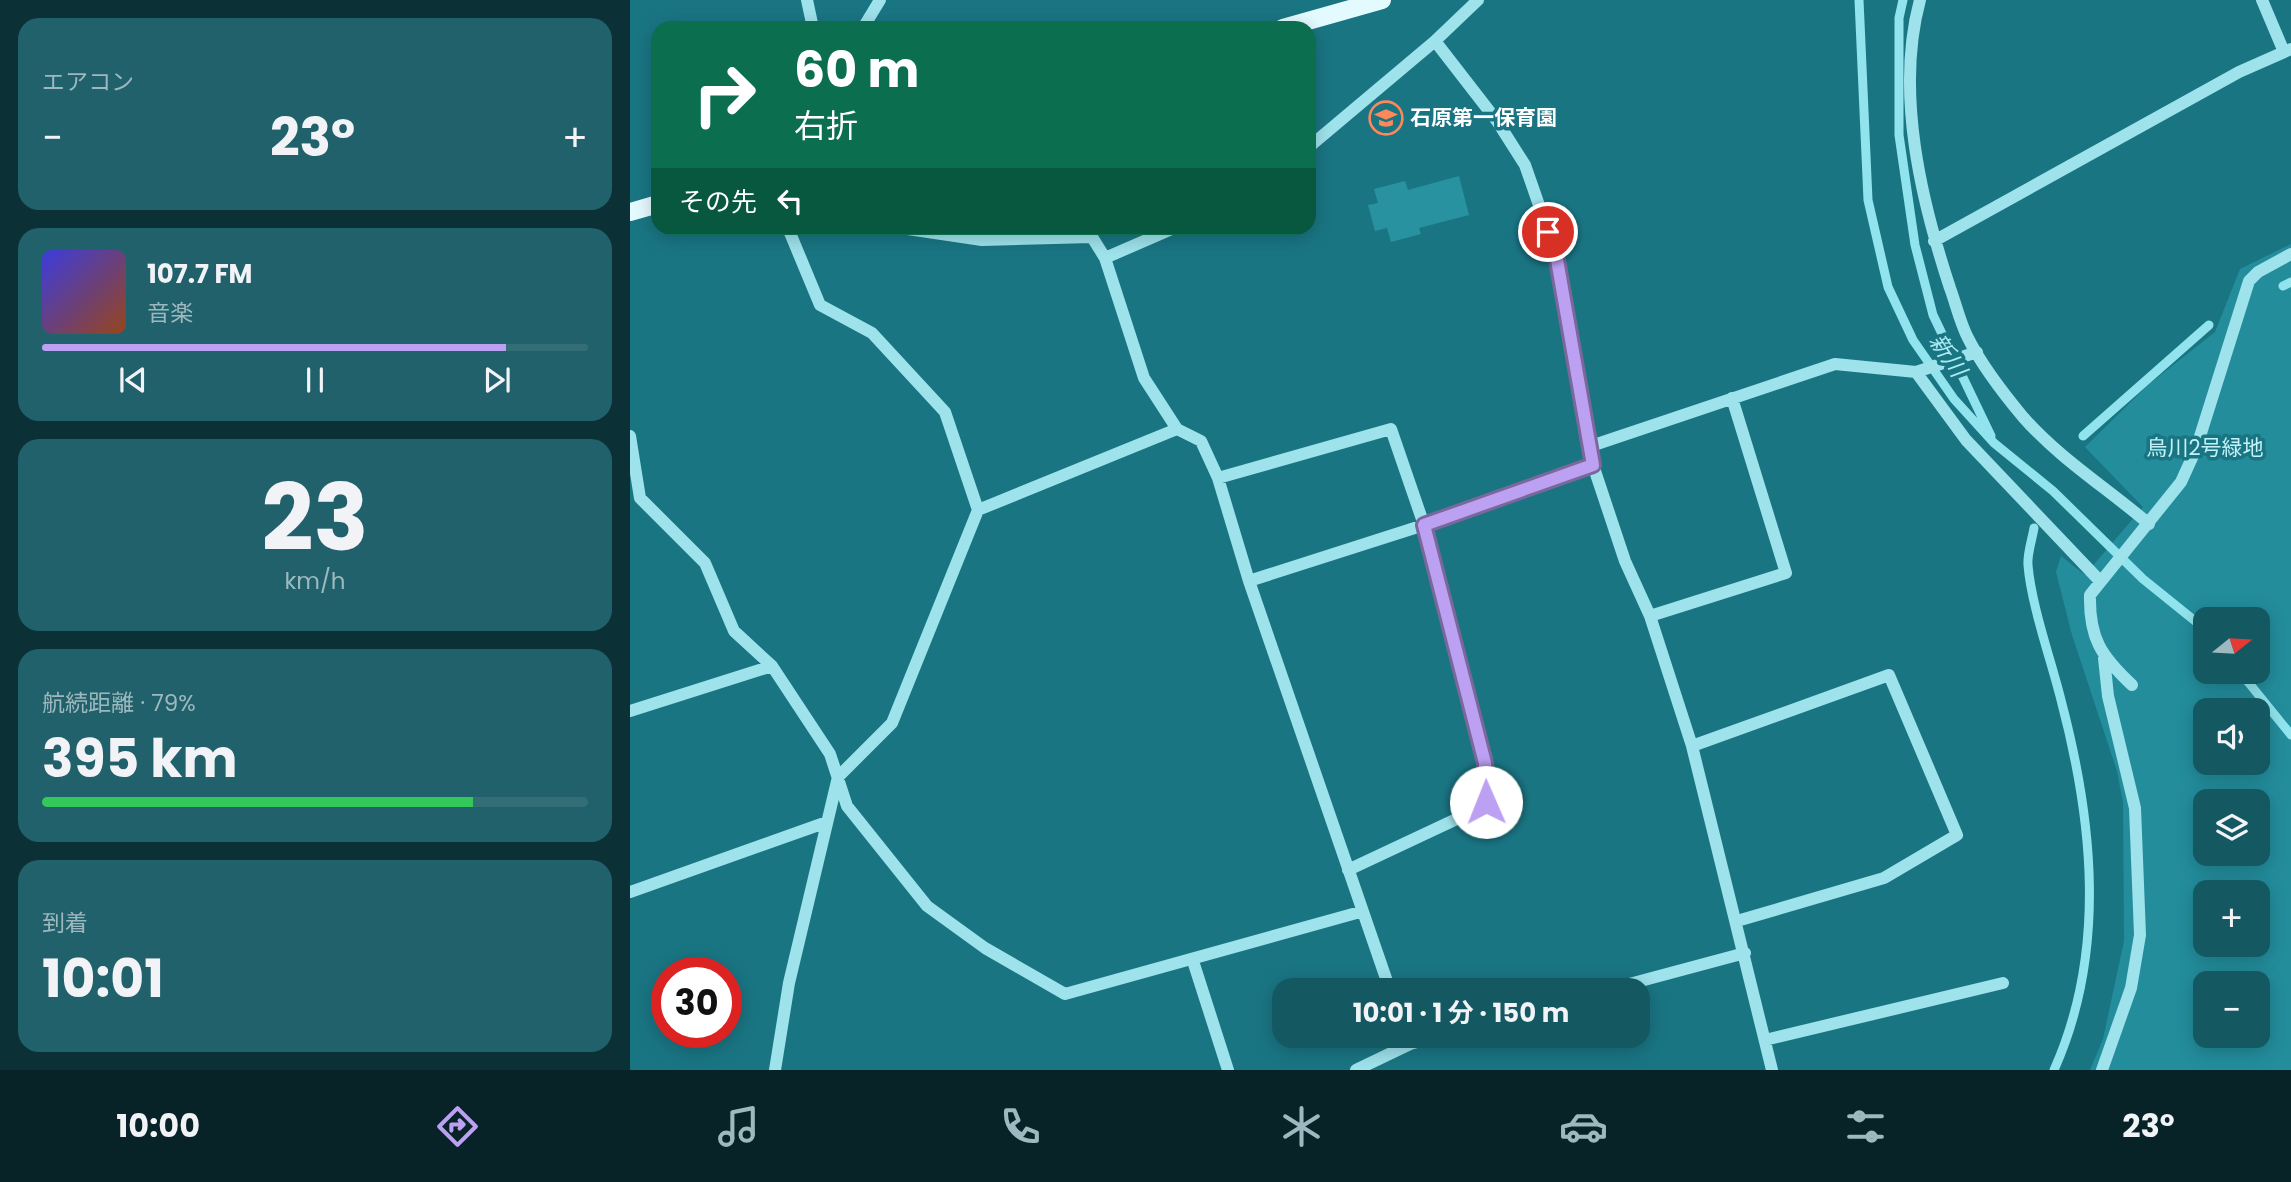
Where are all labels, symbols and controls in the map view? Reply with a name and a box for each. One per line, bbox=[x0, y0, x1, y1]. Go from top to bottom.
text: 60 m bbox=[794, 36, 919, 104]
icon: right bbox=[679, 49, 770, 140]
text: エアコン bbox=[42, 66, 134, 98]
school or university icon: 石原第一保育園 bbox=[1367, 99, 1405, 137]
text: 23° bbox=[270, 101, 355, 174]
text: 右折 bbox=[794, 103, 858, 148]
place label: 石原第一保育園 bbox=[1410, 103, 1557, 132]
text: − bbox=[42, 111, 63, 164]
text: + bbox=[562, 111, 588, 164]
icon: left bbox=[771, 182, 809, 220]
text: その先 bbox=[679, 184, 757, 220]
pin bbox=[1518, 202, 1578, 262]
icon: arrive bbox=[1529, 213, 1567, 251]
text: 107.7 FM bbox=[147, 256, 252, 292]
text: 音楽 bbox=[147, 297, 193, 329]
water label: 新川 bbox=[1922, 327, 1976, 386]
icon: previous bbox=[114, 361, 152, 399]
icon: pause bbox=[296, 361, 334, 399]
icon: next bbox=[478, 361, 516, 399]
park label: 烏川2号緑地 bbox=[2146, 433, 2264, 462]
text: 23 bbox=[261, 454, 369, 582]
text: km/h bbox=[284, 565, 346, 597]
north arrow bbox=[2193, 607, 2270, 684]
map controls bbox=[2193, 607, 2270, 1048]
text: 航続距離 · 79% bbox=[42, 687, 196, 719]
button: sound bbox=[2193, 698, 2270, 775]
text: 395 km bbox=[42, 722, 237, 795]
position arrow bbox=[1449, 765, 1523, 839]
button: layers bbox=[2193, 789, 2270, 866]
button: + bbox=[2193, 880, 2270, 957]
text: 到着 bbox=[42, 907, 88, 939]
text: 10:01 bbox=[42, 942, 164, 1015]
speed limit sign: 30 bbox=[651, 957, 742, 1048]
button: − bbox=[2193, 971, 2270, 1048]
text: 10:01 · 1 分 · 150 m bbox=[1353, 995, 1569, 1031]
icon: directions bbox=[433, 1102, 482, 1151]
icon: music bbox=[714, 1102, 763, 1151]
icon: phone bbox=[996, 1102, 1045, 1151]
icon: climate bbox=[1277, 1102, 1326, 1151]
icon: car bbox=[1559, 1102, 1608, 1151]
icon: filters bbox=[1841, 1102, 1890, 1151]
text: 10:00 bbox=[116, 1103, 200, 1148]
text: 23° bbox=[2122, 1103, 2175, 1148]

